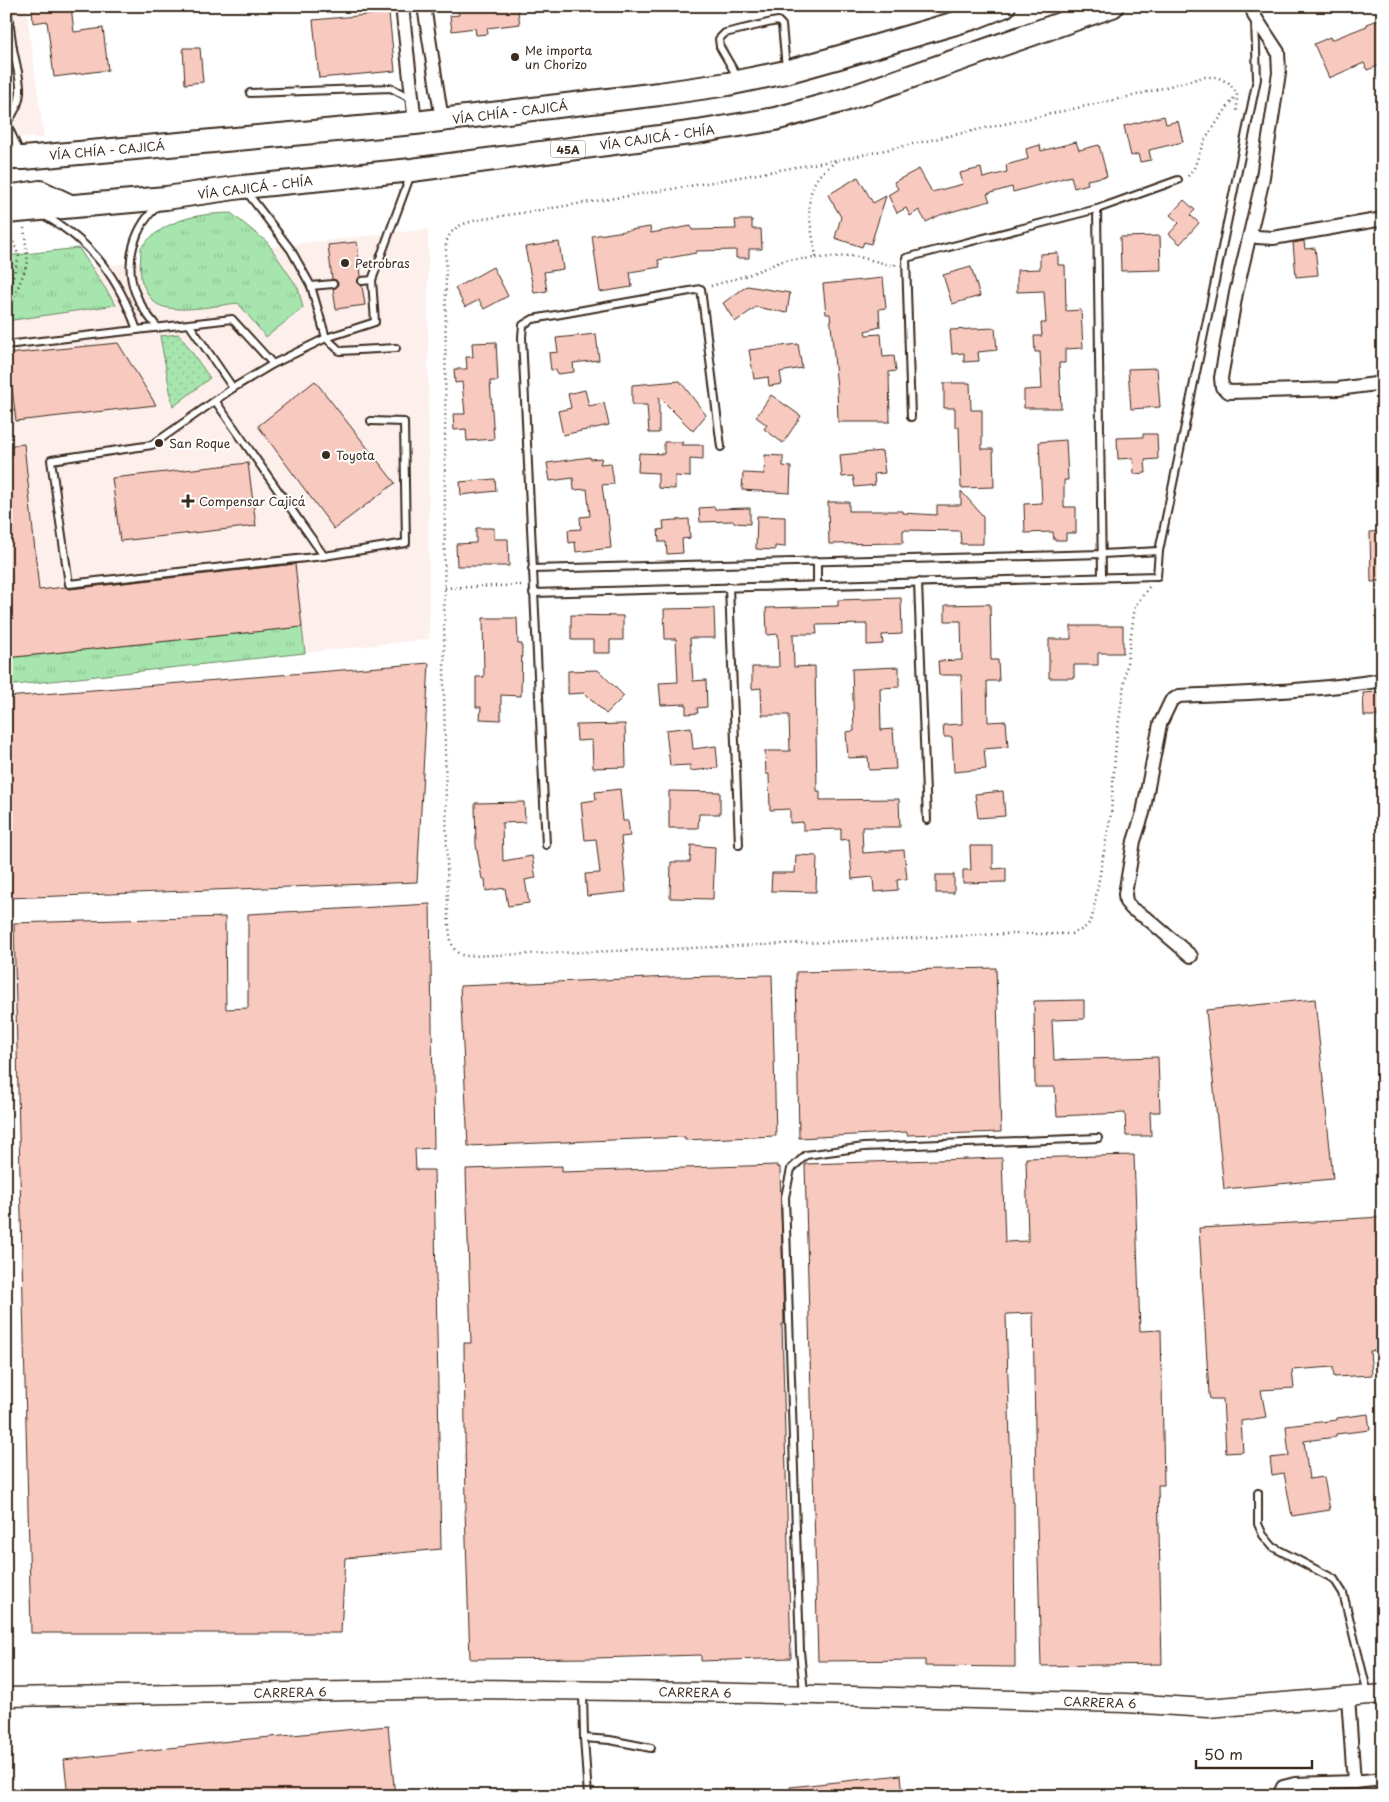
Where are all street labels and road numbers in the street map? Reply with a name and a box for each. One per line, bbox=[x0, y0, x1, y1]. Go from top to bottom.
street label: VÍA CHÍA - CAJICÁ bbox=[451, 96, 569, 128]
street label: VÍA CAJICÁ - CHÍA bbox=[598, 120, 716, 154]
street label: VÍA CHÍA - CAJICÁ bbox=[48, 136, 166, 164]
road number: 45A bbox=[550, 140, 586, 158]
street label: VÍA CAJICÁ - CHÍA bbox=[196, 171, 314, 203]
street label: CARRERA 6 bbox=[253, 1682, 327, 1702]
street label: CARRERA 6 bbox=[658, 1682, 732, 1702]
street label: CARRERA 6 bbox=[1063, 1692, 1137, 1712]

